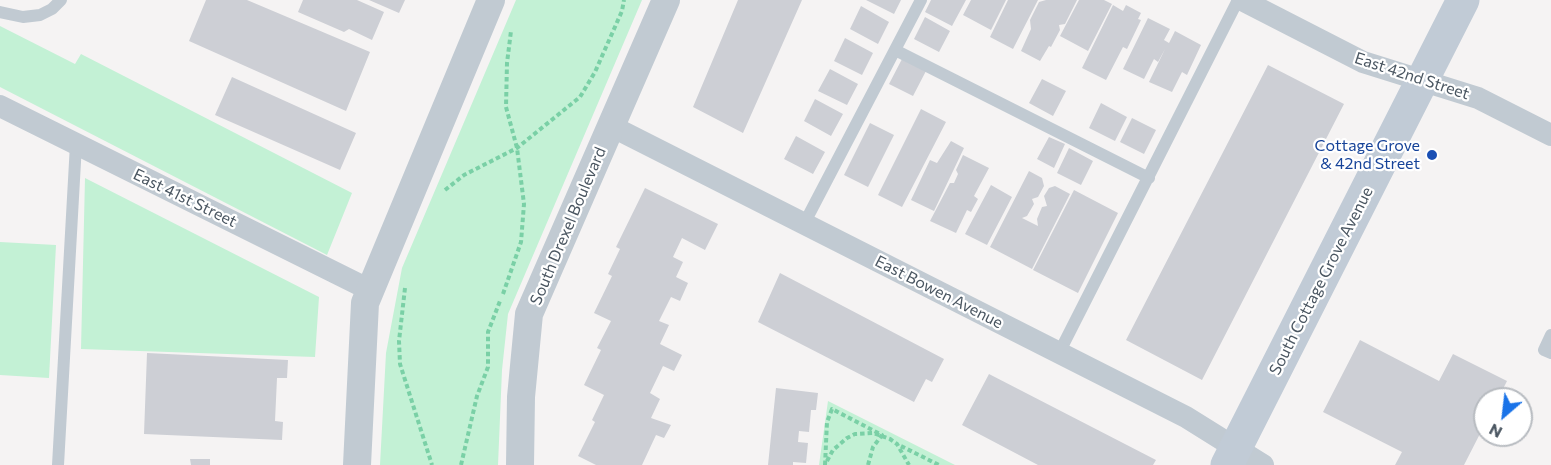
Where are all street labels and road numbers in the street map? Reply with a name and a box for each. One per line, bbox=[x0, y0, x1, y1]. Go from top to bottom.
street label: East 42nd Street bbox=[1352, 48, 1472, 104]
street label: South Drexel Boulevard bbox=[526, 144, 610, 308]
street label: East 41st Street bbox=[130, 165, 240, 231]
street label: South Cottage Grove Avenue bbox=[1265, 184, 1377, 378]
street label: East Bowen Avenue bbox=[872, 251, 1006, 333]

